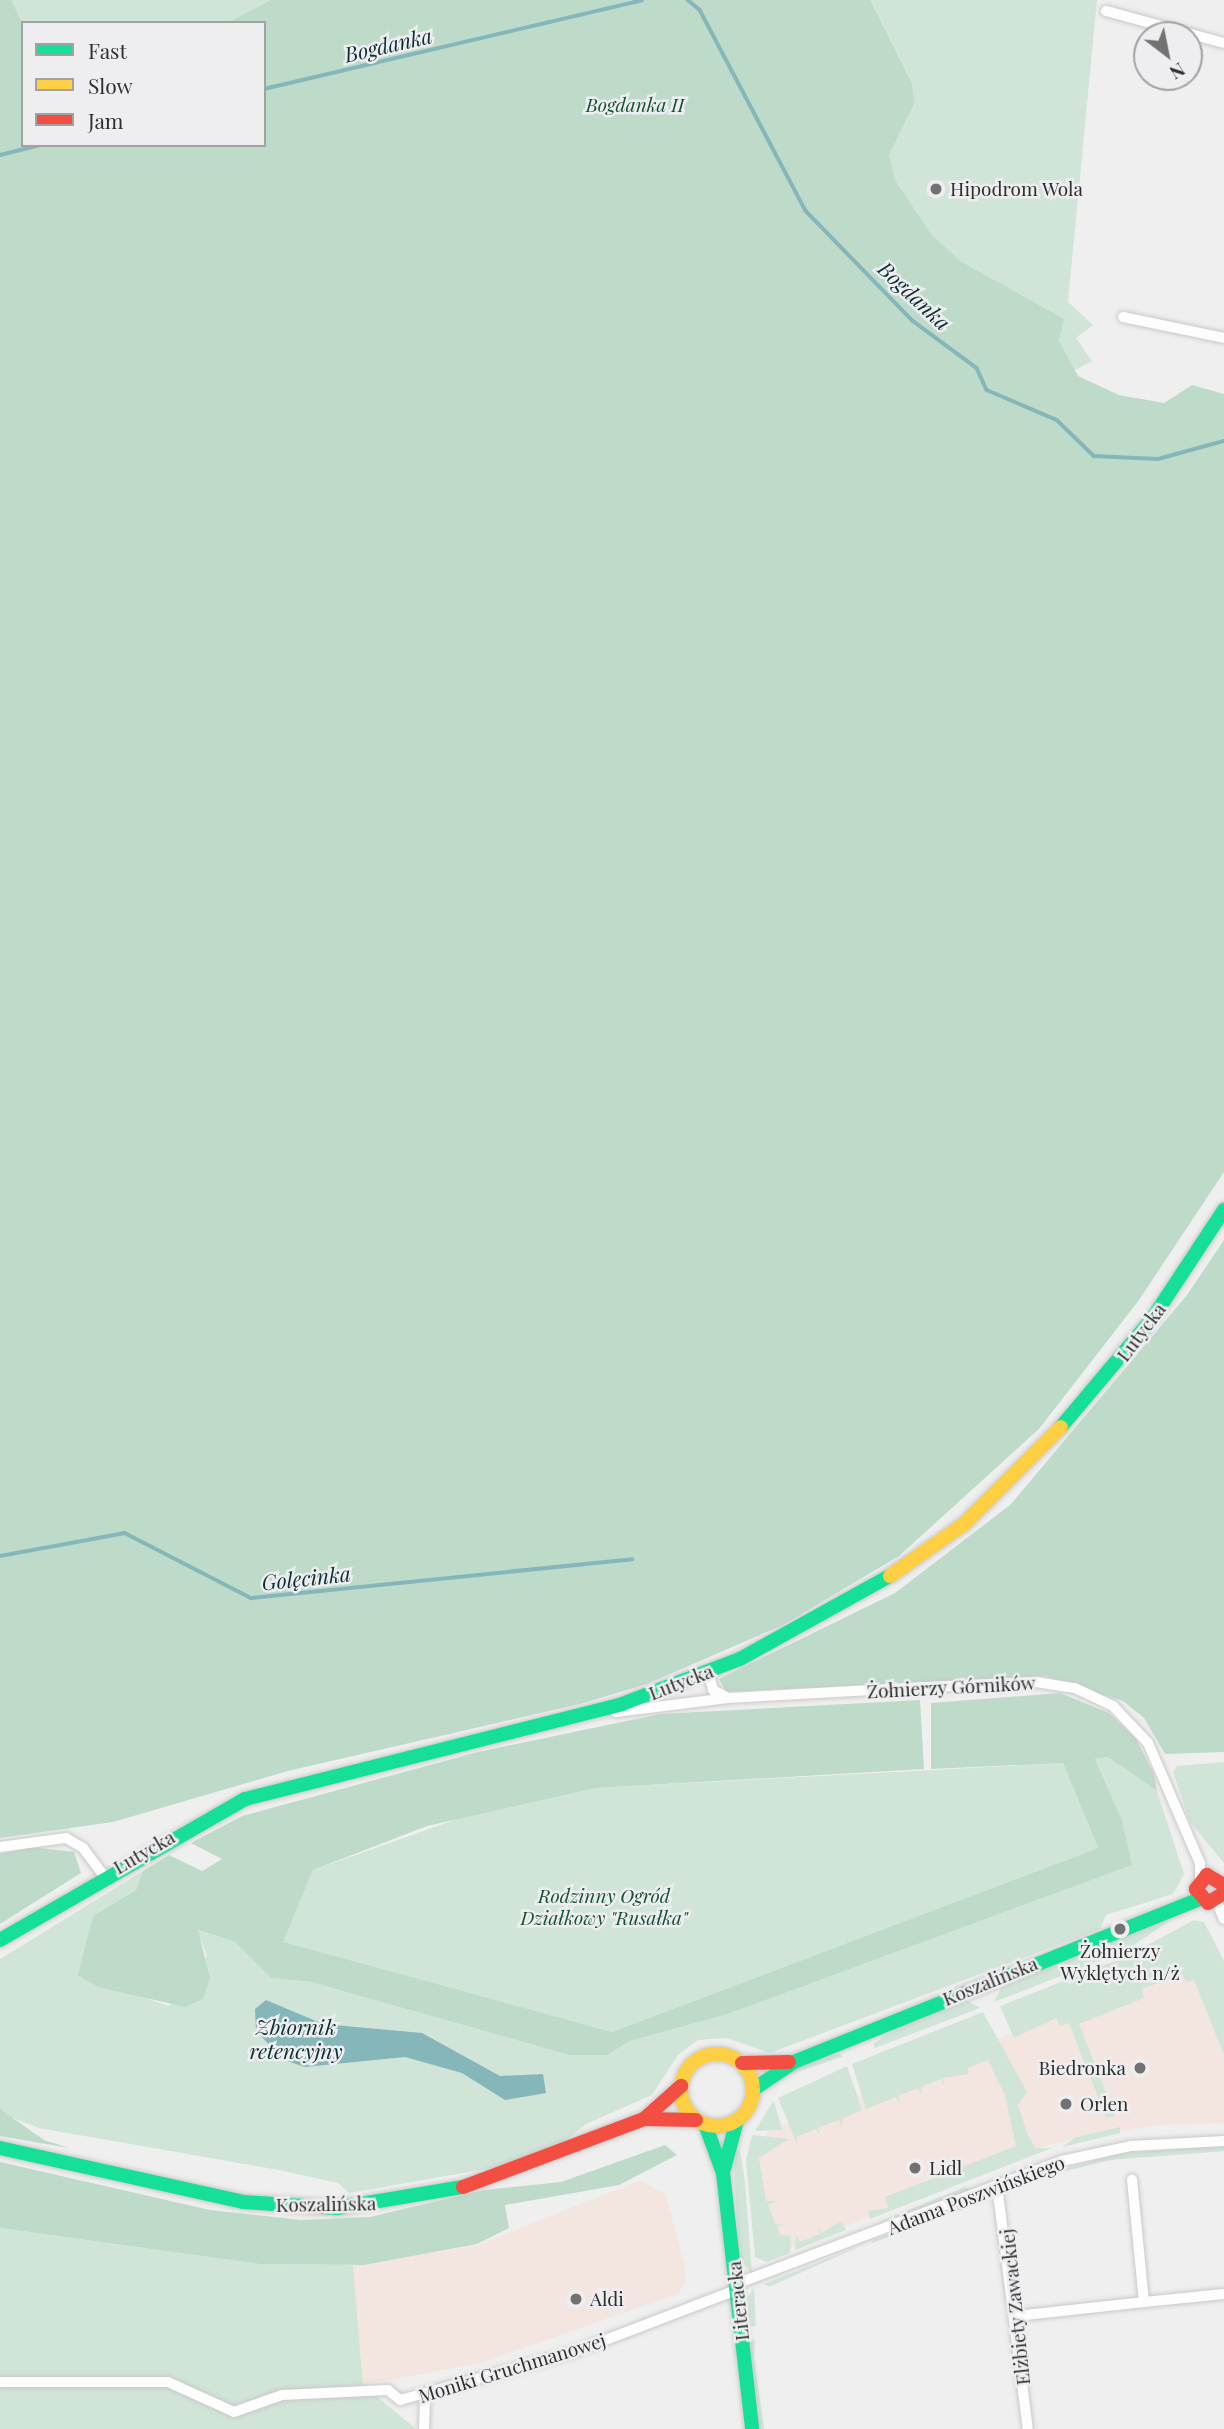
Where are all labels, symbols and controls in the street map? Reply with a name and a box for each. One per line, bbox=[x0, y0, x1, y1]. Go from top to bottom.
legend bbox=[21, 21, 266, 147]
north arrow bbox=[1133, 21, 1203, 91]
water label: Bogdanka bbox=[342, 22, 434, 66]
text: Fast bbox=[88, 36, 127, 64]
text: N bbox=[1165, 57, 1191, 87]
text: Slow bbox=[88, 71, 133, 99]
park label: Bogdanka II bbox=[586, 94, 684, 116]
text: Jam bbox=[88, 106, 124, 134]
place label: Hipodrom Wola bbox=[950, 178, 1084, 200]
marker: Hipodrom Wola bbox=[928, 181, 944, 197]
water label: Bogdanka bbox=[874, 255, 956, 335]
street label: Lutycka bbox=[1112, 1298, 1170, 1366]
water label: Golęcinka bbox=[260, 1560, 352, 1594]
street label: Lutycka bbox=[646, 1659, 716, 1705]
street label: Żołnierzy Górników bbox=[866, 1671, 1036, 1703]
street label: Lutycka bbox=[109, 1825, 179, 1879]
park label: Rodzinny Ogród Działkowy "Rusałka" bbox=[520, 1885, 688, 1929]
marker: Żołnierzy Wyklętych n/ż bbox=[1112, 1921, 1128, 1937]
place label: Żołnierzy Wyklętych n/ż bbox=[1060, 1940, 1180, 1984]
street label: Koszalińska bbox=[939, 1952, 1041, 2010]
water label: Zbiornik retencyjny bbox=[249, 2013, 343, 2063]
place label: Biedronka bbox=[1038, 2057, 1126, 2079]
marker: Biedronka bbox=[1132, 2060, 1148, 2076]
place label: Orlen bbox=[1080, 2093, 1128, 2115]
marker: Orlen bbox=[1058, 2096, 1074, 2112]
street label: Adama Poszwińskiego bbox=[884, 2151, 1068, 2239]
place label: Lidl bbox=[929, 2157, 962, 2179]
marker: Lidl bbox=[907, 2160, 923, 2176]
street label: Koszalińska bbox=[276, 2192, 376, 2216]
street label: Elżbiety Zawackiej bbox=[995, 2227, 1035, 2387]
street label: Literacka bbox=[722, 2260, 754, 2342]
place label: Aldi bbox=[590, 2288, 624, 2310]
marker: Aldi bbox=[568, 2291, 584, 2307]
street label: Moniki Gruchmanowej bbox=[416, 2329, 608, 2407]

